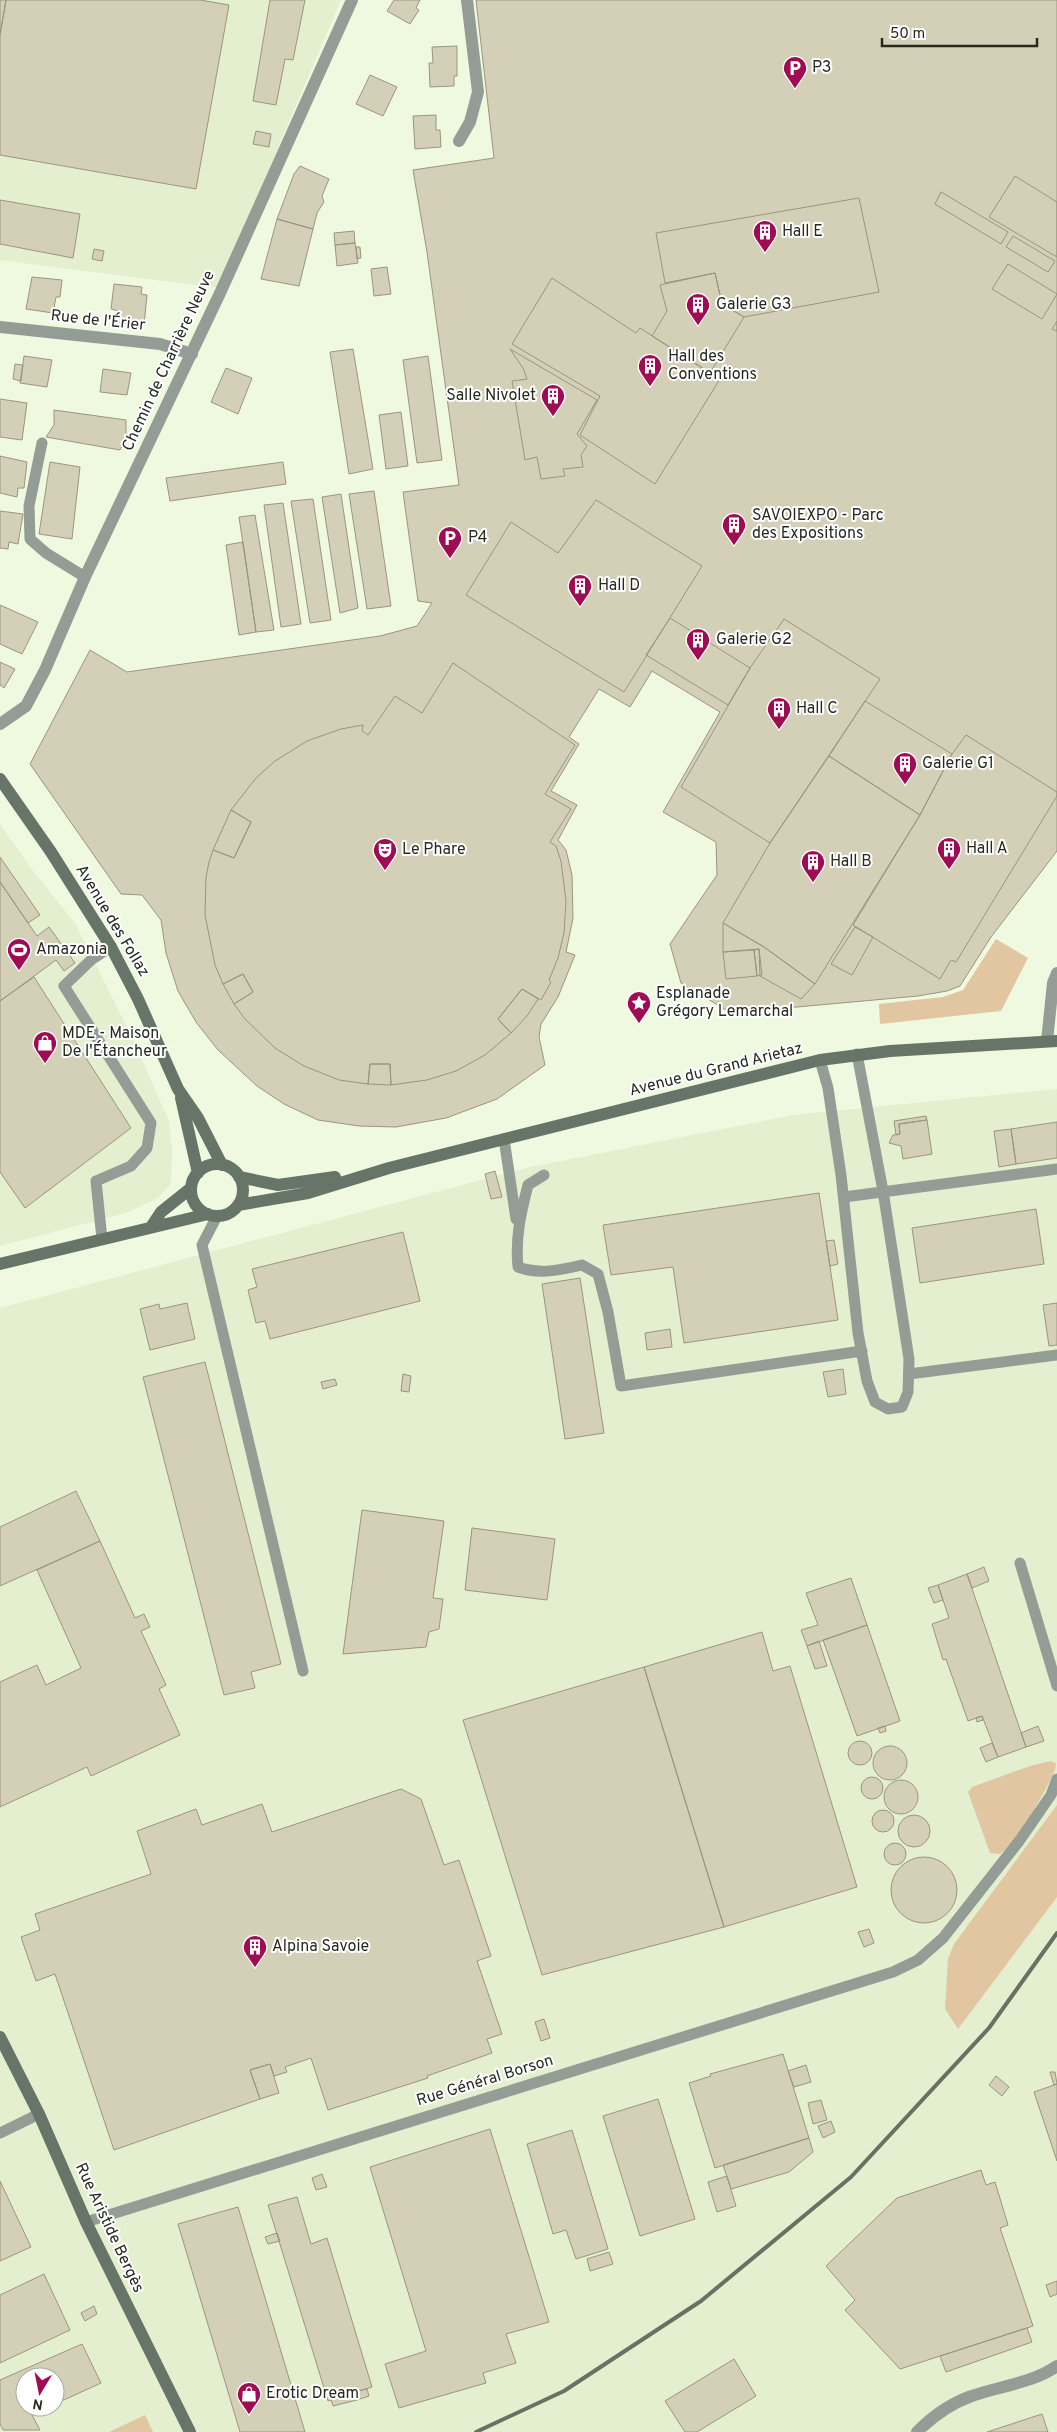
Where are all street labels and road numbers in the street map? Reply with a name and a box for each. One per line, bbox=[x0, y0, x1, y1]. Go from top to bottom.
street label: Chemin de Charrière Neuve bbox=[118, 267, 220, 455]
street label: Rue de l'Érier bbox=[50, 304, 147, 336]
street label: Avenue des Follaz bbox=[71, 861, 153, 981]
street label: Avenue du Grand Arietaz bbox=[627, 1039, 805, 1101]
street label: Rue Général Borson bbox=[414, 2051, 556, 2111]
street label: Rue Aristide Bergès bbox=[70, 2160, 148, 2296]

